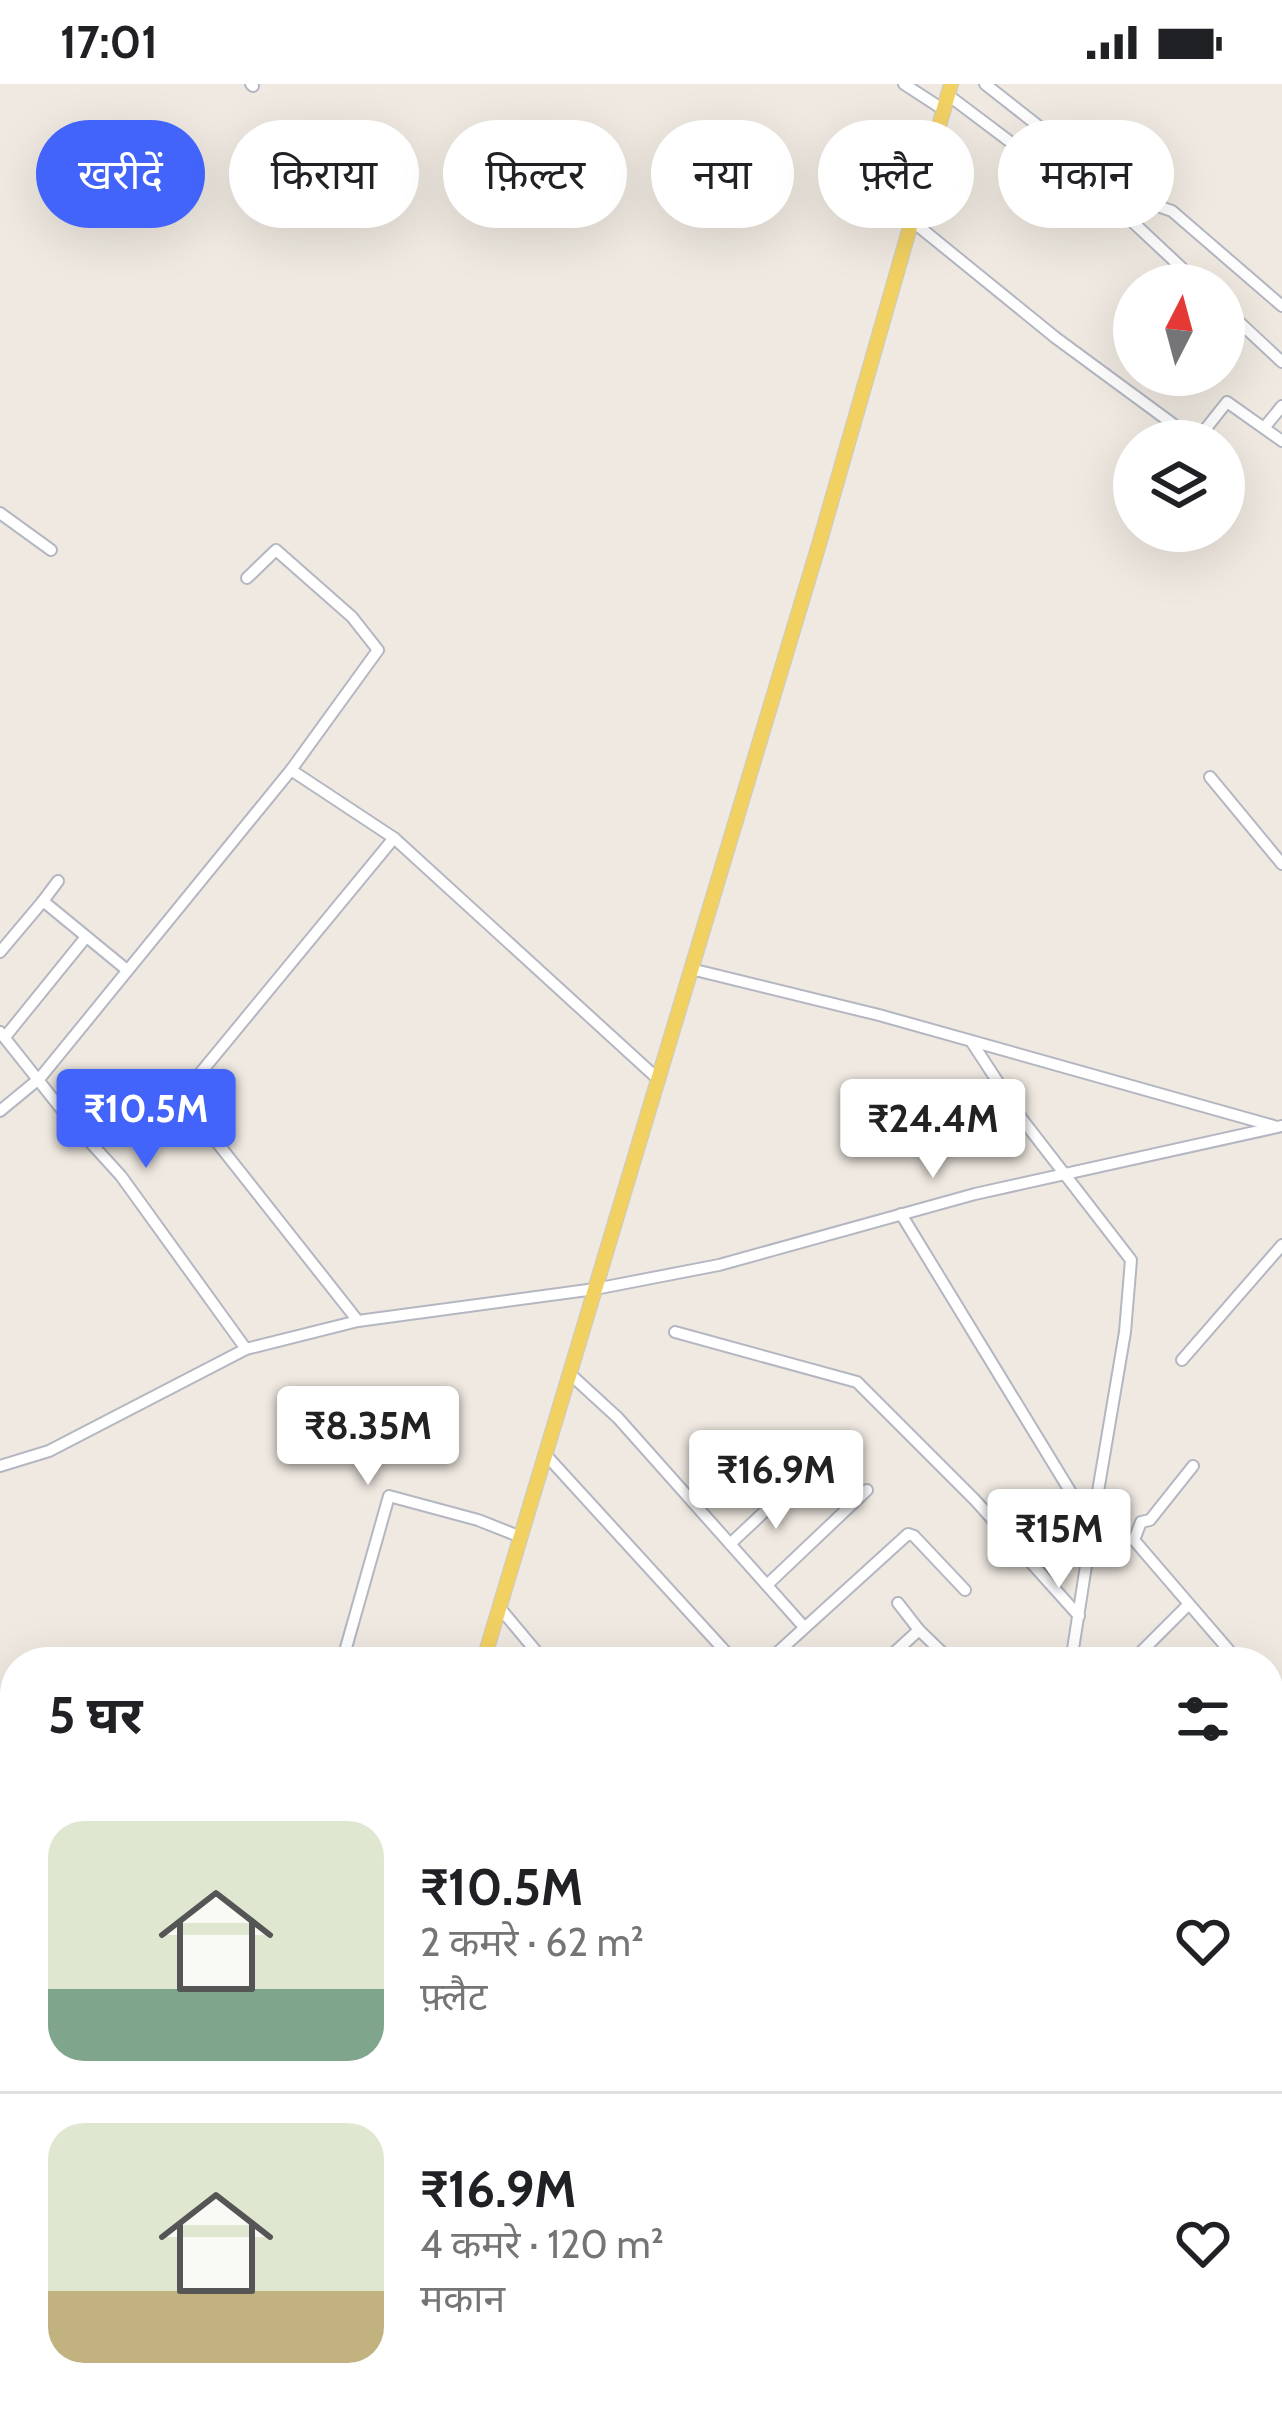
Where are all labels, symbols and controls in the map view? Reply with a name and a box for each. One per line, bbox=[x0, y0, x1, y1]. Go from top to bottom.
text: 17:01 bbox=[60, 15, 158, 69]
chip: खरीदें bbox=[36, 120, 205, 228]
chip: किराया bbox=[229, 120, 419, 228]
chip: फ़िल्टर bbox=[443, 120, 627, 228]
chip: नया bbox=[651, 120, 794, 228]
chip: फ़्लैट bbox=[818, 120, 974, 228]
chip: मकान bbox=[998, 120, 1174, 228]
north arrow bbox=[1113, 264, 1245, 396]
map controls bbox=[1113, 264, 1245, 552]
button: layers bbox=[1113, 420, 1245, 552]
pin: ₹10.5M bbox=[48, 1069, 244, 1171]
pin: ₹24.4M bbox=[835, 1079, 1031, 1181]
text: ₹10.5M bbox=[84, 1084, 208, 1132]
text: ₹24.4M bbox=[867, 1094, 999, 1142]
pin: ₹8.35M bbox=[270, 1386, 466, 1488]
text: ₹8.35M bbox=[304, 1401, 432, 1449]
pin: ₹16.9M bbox=[678, 1430, 874, 1532]
text: ₹16.9M bbox=[716, 1445, 836, 1493]
pin: ₹15M bbox=[988, 1489, 1130, 1591]
text: ₹15M bbox=[1014, 1504, 1104, 1552]
text: 5 घर bbox=[48, 1684, 142, 1746]
icon: filters bbox=[1170, 1686, 1236, 1752]
text: ₹10.5M bbox=[420, 1856, 583, 1918]
icon: home bbox=[144, 1869, 288, 2013]
icon: heart bbox=[1170, 1908, 1236, 1974]
text: 2 कमरे · 62 m² bbox=[420, 1918, 644, 1966]
text: फ़्लैट bbox=[420, 1972, 487, 2020]
text: ₹16.9M bbox=[420, 2158, 576, 2220]
icon: home bbox=[144, 2171, 288, 2315]
icon: heart bbox=[1170, 2210, 1236, 2276]
text: 4 कमरे · 120 m² bbox=[420, 2220, 664, 2268]
text: मकान bbox=[420, 2274, 505, 2322]

